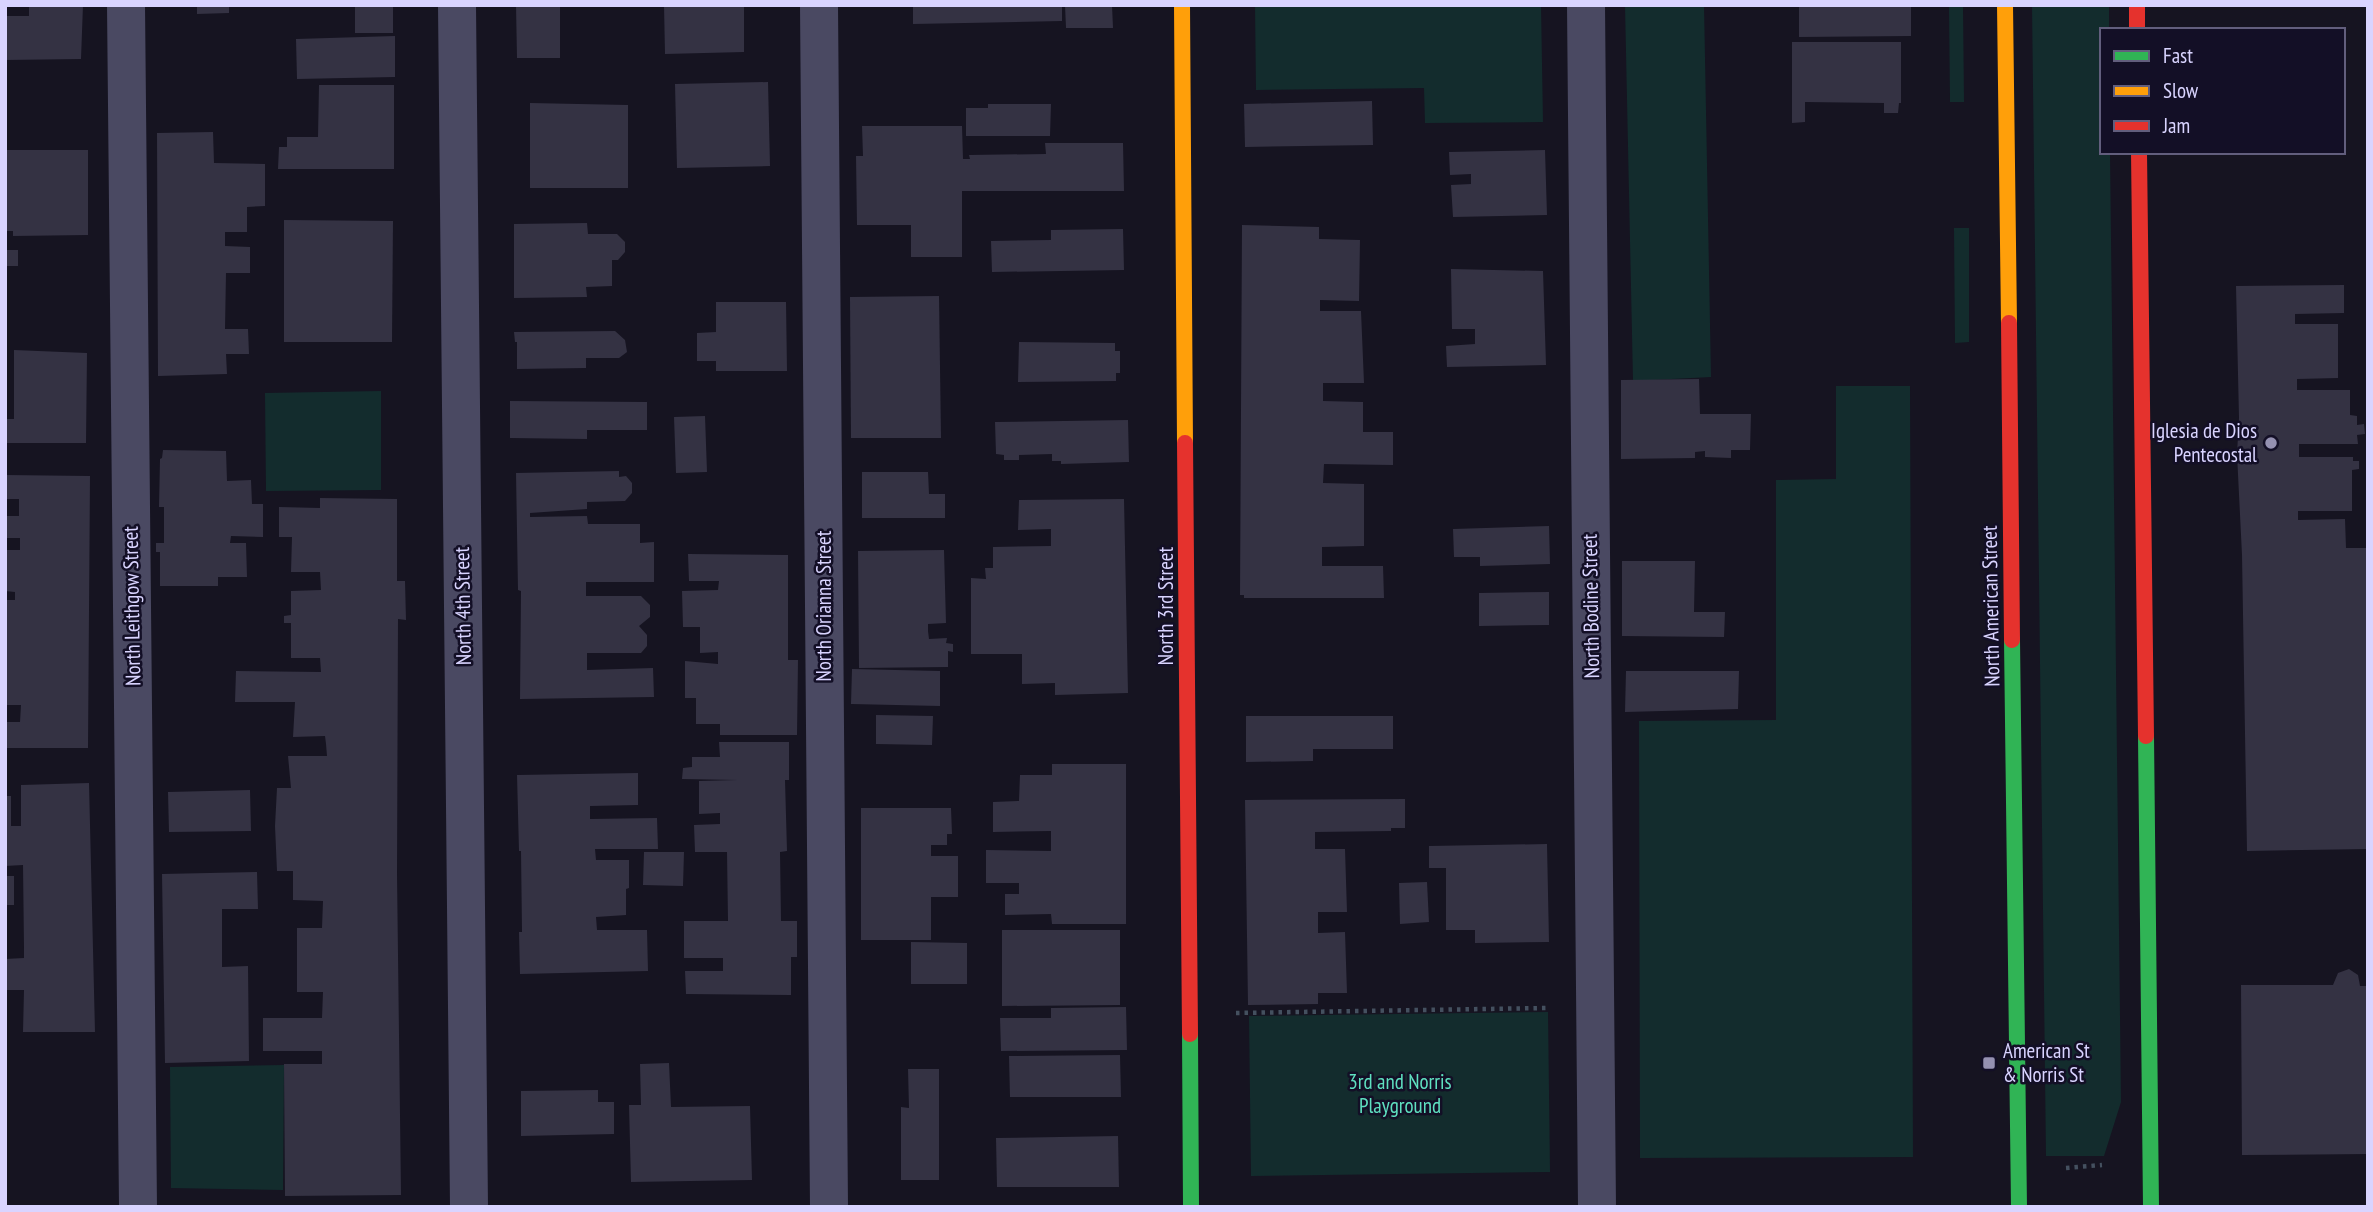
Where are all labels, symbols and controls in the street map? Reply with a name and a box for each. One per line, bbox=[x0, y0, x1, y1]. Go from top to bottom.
legend bbox=[2100, 28, 2345, 154]
text: Fast bbox=[2163, 42, 2193, 69]
text: Slow bbox=[2163, 77, 2199, 104]
text: Jam bbox=[2162, 112, 2190, 139]
place label: Iglesia de Dios Pentecostal bbox=[2151, 417, 2257, 468]
marker: Iglesia de Dios Pentecostal bbox=[2263, 435, 2279, 451]
street label: North American Street bbox=[1976, 525, 2005, 687]
street label: North Leithgow Street bbox=[117, 526, 146, 686]
street label: North Orianna Street bbox=[810, 530, 837, 682]
street label: North Bodine Street bbox=[1576, 533, 1605, 678]
street label: North 4th Street bbox=[448, 546, 477, 665]
street label: North 3rd Street bbox=[1152, 547, 1179, 665]
place label: American St & Norris St bbox=[2003, 1037, 2090, 1088]
marker: American St & Norris St bbox=[1981, 1055, 1997, 1071]
park label: 3rd and Norris Playground bbox=[1348, 1068, 1452, 1119]

